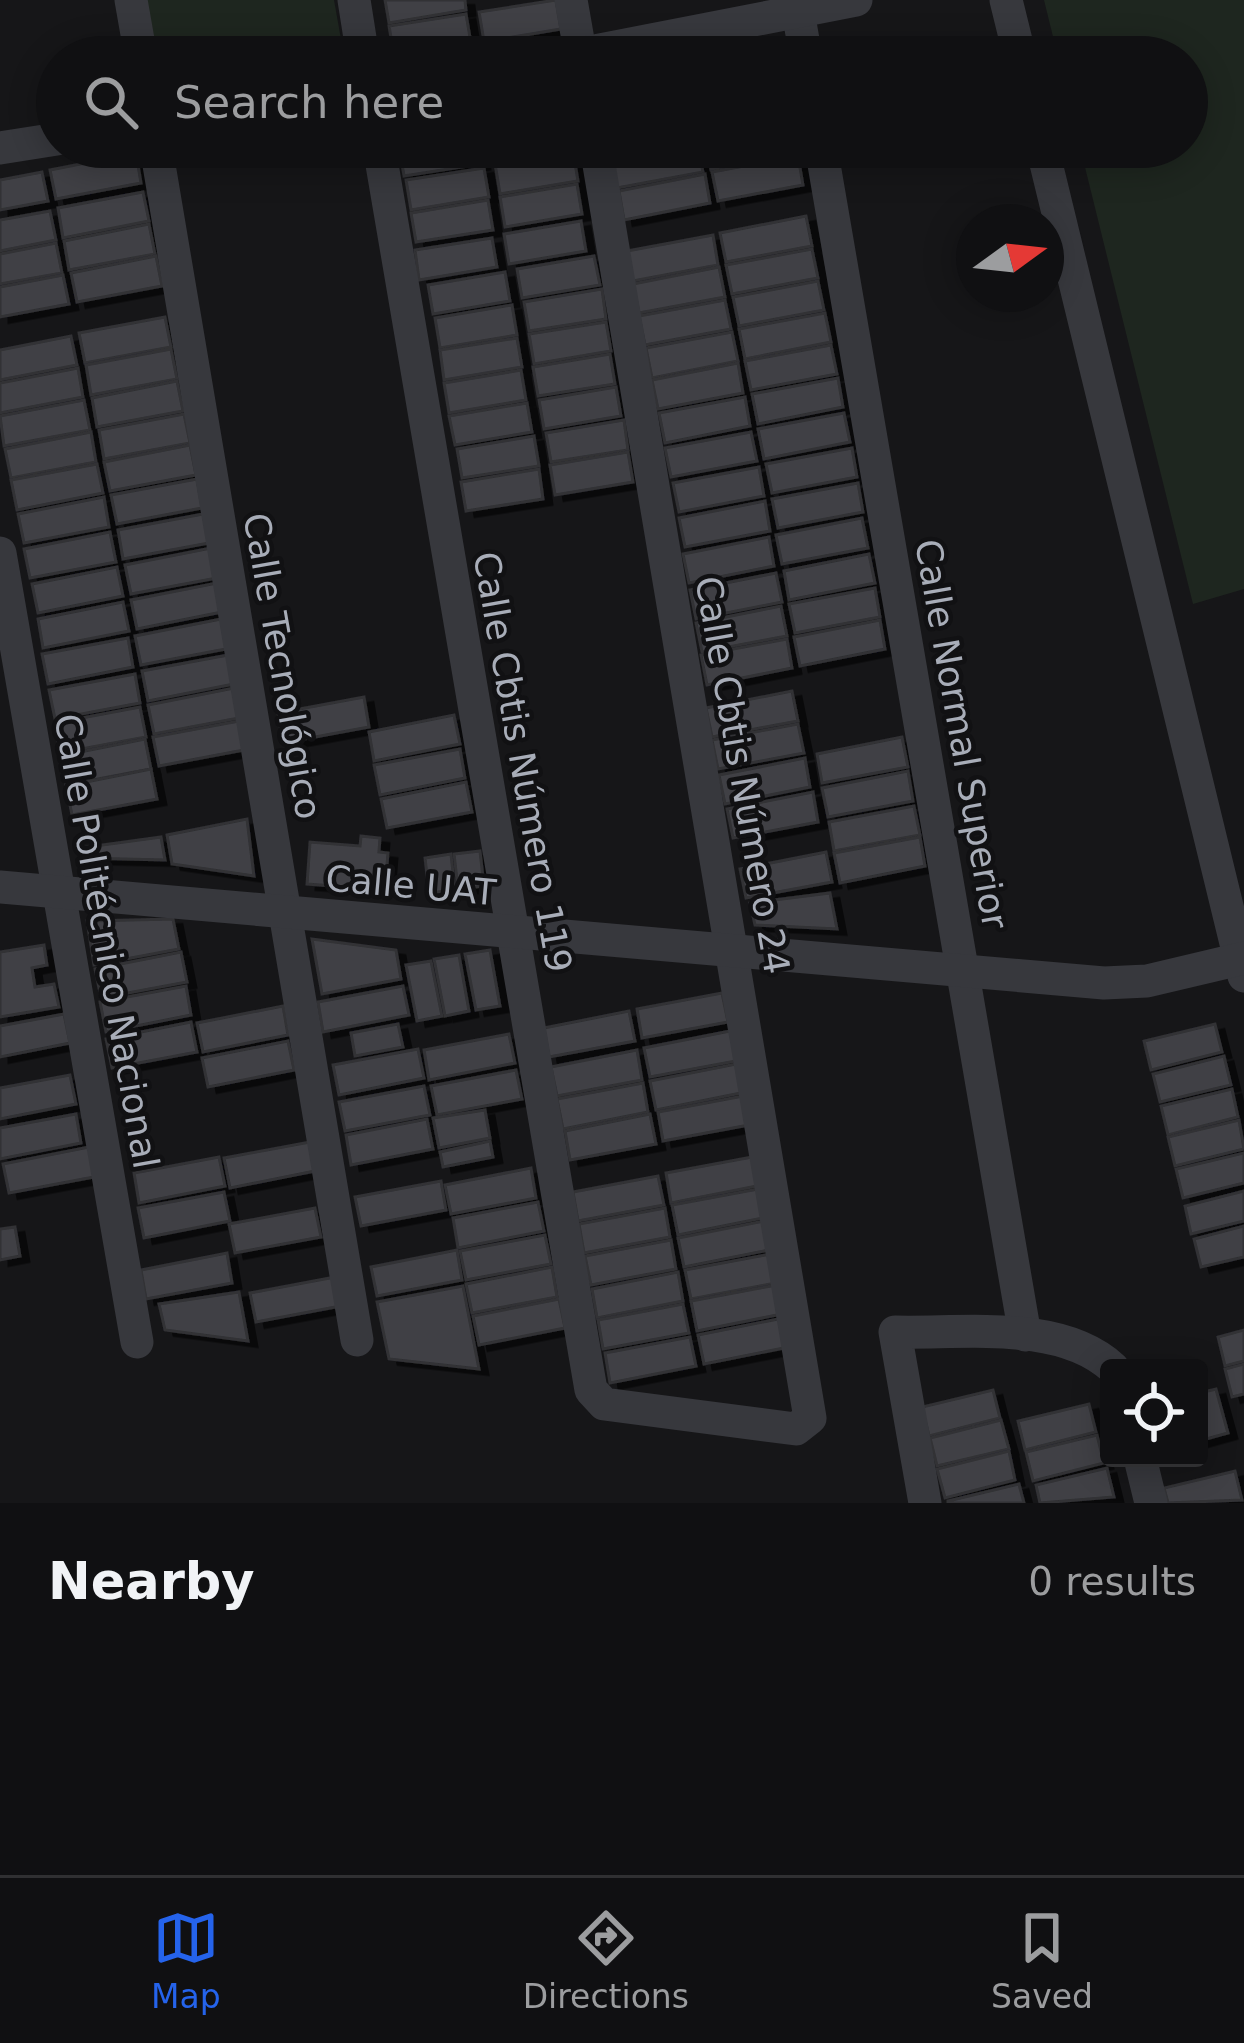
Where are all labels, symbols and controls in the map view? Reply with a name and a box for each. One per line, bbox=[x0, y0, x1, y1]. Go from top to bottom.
search box bbox=[36, 36, 1208, 168]
icon: search bbox=[78, 69, 144, 135]
text: Search here bbox=[174, 76, 444, 129]
north arrow bbox=[956, 204, 1064, 312]
street label: Calle Tecnológico bbox=[235, 510, 330, 822]
street label: Calle Normal Superior bbox=[907, 536, 1016, 932]
street label: Calle Cbtis Número 119 bbox=[465, 549, 580, 976]
street label: Calle Cbtis Número 24 bbox=[687, 573, 798, 977]
street label: Calle Politécnico Nacional bbox=[46, 710, 167, 1172]
street label: Calle UAT bbox=[324, 858, 499, 913]
map controls bbox=[1100, 1359, 1208, 1467]
button: locate bbox=[1100, 1359, 1208, 1467]
text: Nearby bbox=[48, 1552, 255, 1611]
text: 0 results bbox=[1028, 1559, 1196, 1604]
tab: Map bbox=[151, 1905, 221, 2016]
tab: Directions bbox=[523, 1905, 689, 2016]
tab: Saved bbox=[991, 1905, 1093, 2016]

